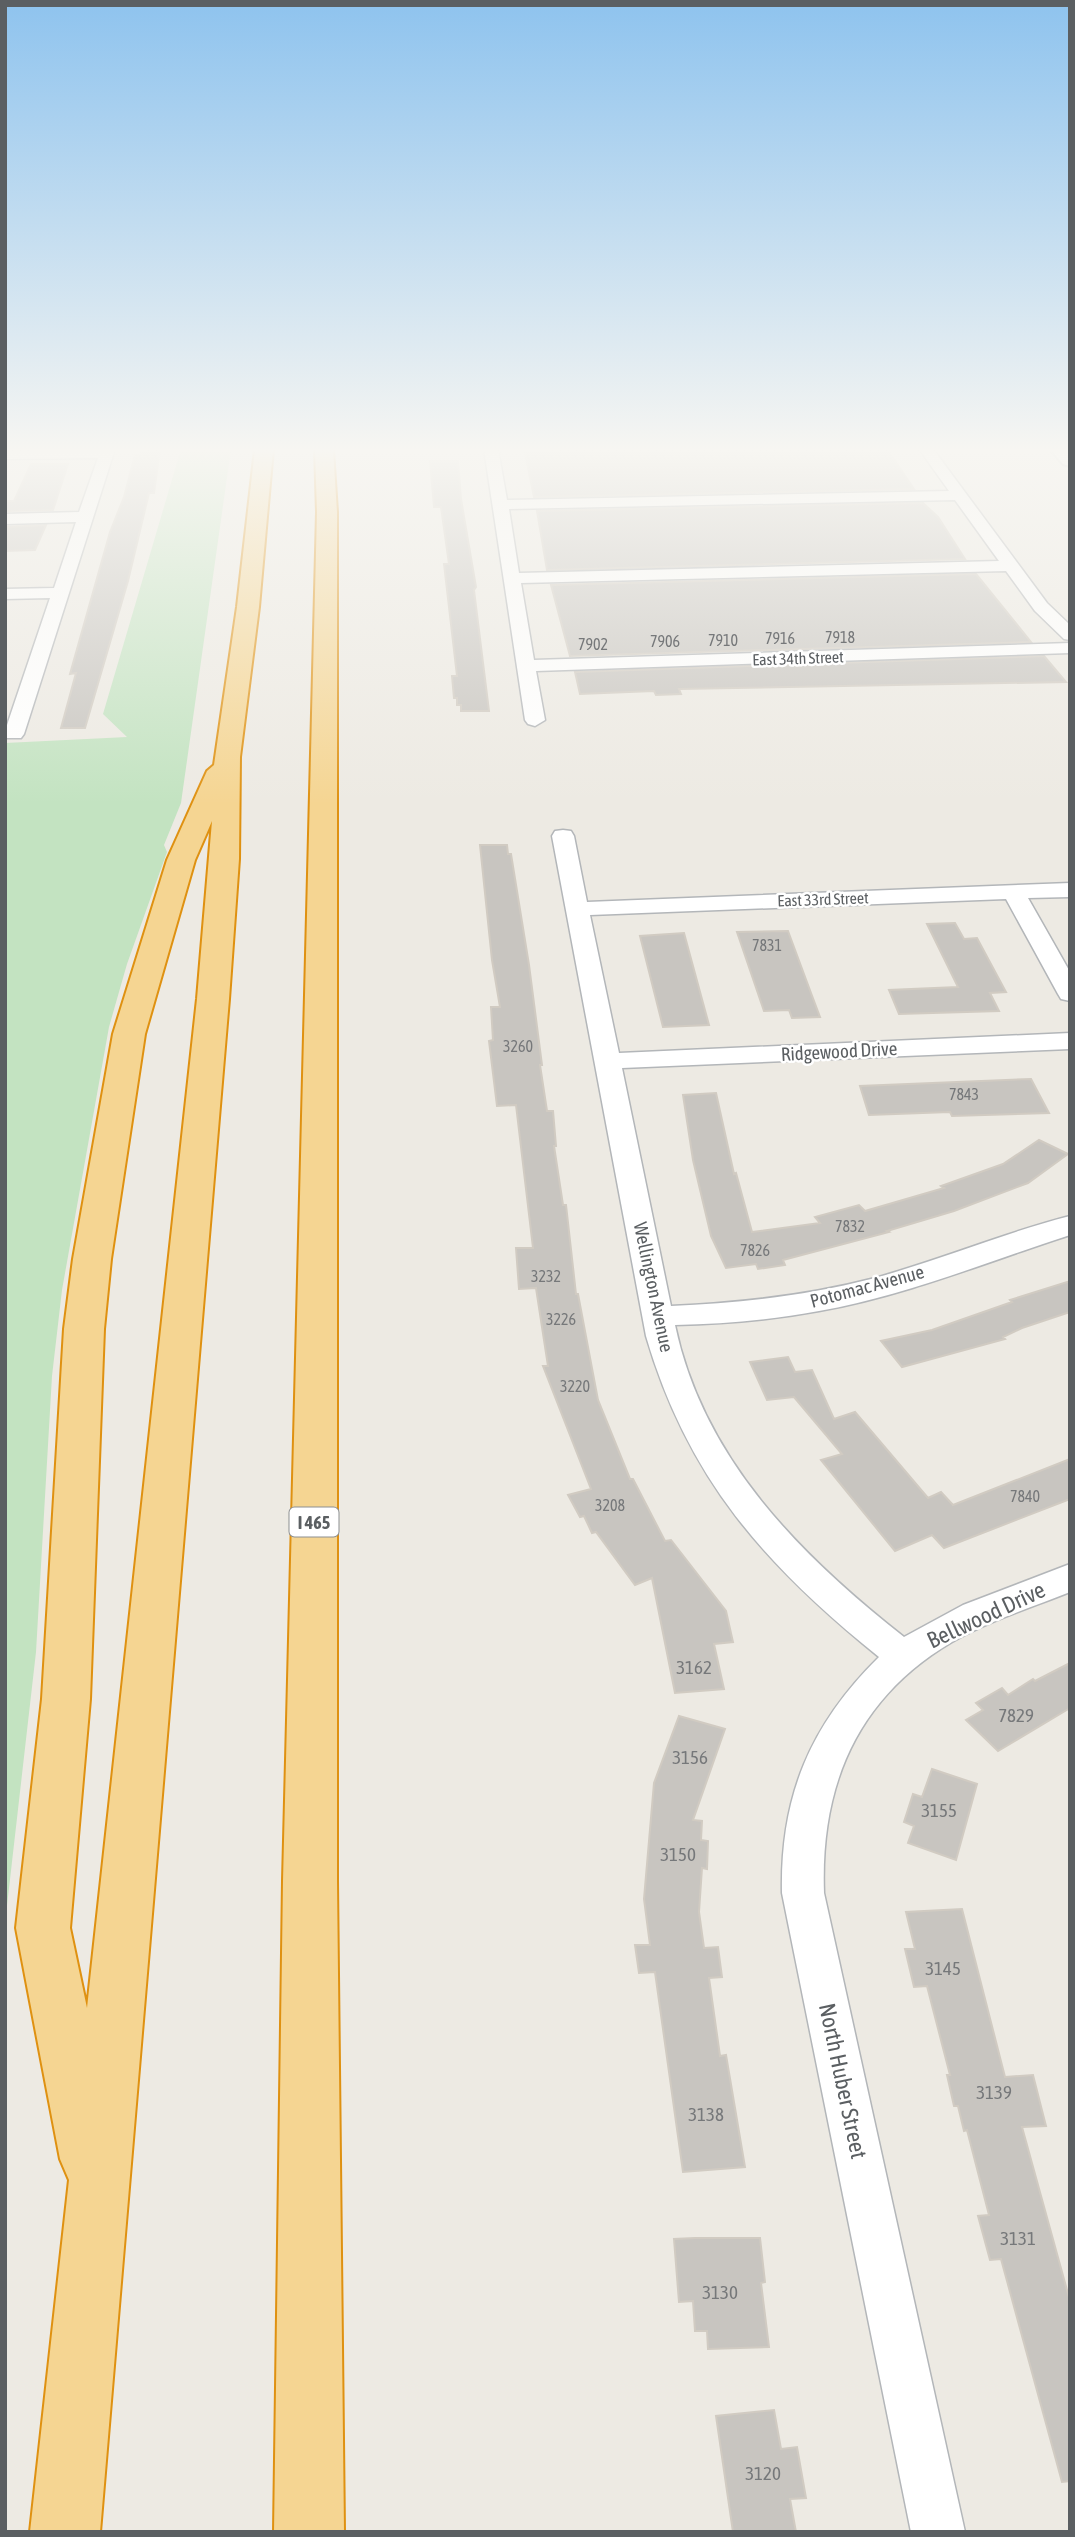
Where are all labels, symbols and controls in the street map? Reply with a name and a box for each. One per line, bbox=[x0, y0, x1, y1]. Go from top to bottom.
house number: 7918 bbox=[825, 628, 855, 646]
house number: 7916 bbox=[765, 629, 795, 647]
house number: 7910 bbox=[708, 631, 738, 649]
house number: 7906 bbox=[650, 632, 680, 650]
house number: 7902 bbox=[578, 635, 608, 653]
street label: East 34th Street bbox=[752, 647, 844, 669]
street label: East 33rd Street bbox=[777, 888, 869, 910]
house number: 7831 bbox=[752, 936, 782, 954]
house number: 3260 bbox=[503, 1037, 533, 1055]
street label: Ridgewood Drive bbox=[780, 1037, 898, 1065]
house number: 7843 bbox=[949, 1085, 979, 1103]
house number: 7832 bbox=[835, 1217, 865, 1235]
street label: Wellington Avenue bbox=[629, 1220, 679, 1354]
house number: 7826 bbox=[740, 1241, 770, 1259]
street label: Potomac Avenue bbox=[808, 1260, 926, 1312]
house number: 3232 bbox=[531, 1267, 561, 1285]
house number: 3226 bbox=[546, 1310, 576, 1328]
house number: 3220 bbox=[560, 1377, 590, 1395]
house number: 7840 bbox=[1010, 1487, 1040, 1505]
house number: 3208 bbox=[595, 1496, 625, 1514]
road number: I 465 bbox=[290, 1507, 338, 1536]
street label: Bellwood Drive bbox=[923, 1576, 1049, 1654]
house number: 3162 bbox=[676, 1656, 712, 1678]
house number: 7829 bbox=[998, 1704, 1034, 1726]
house number: 3156 bbox=[672, 1746, 708, 1768]
house number: 3155 bbox=[921, 1799, 957, 1821]
house number: 3150 bbox=[660, 1843, 696, 1865]
house number: 3145 bbox=[925, 1957, 961, 1979]
street label: North Huber Street bbox=[814, 2001, 872, 2161]
house number: 3139 bbox=[976, 2081, 1012, 2103]
house number: 3138 bbox=[688, 2103, 724, 2125]
house number: 3131 bbox=[1000, 2227, 1036, 2249]
house number: 3130 bbox=[702, 2281, 738, 2303]
house number: 3120 bbox=[745, 2462, 781, 2484]

